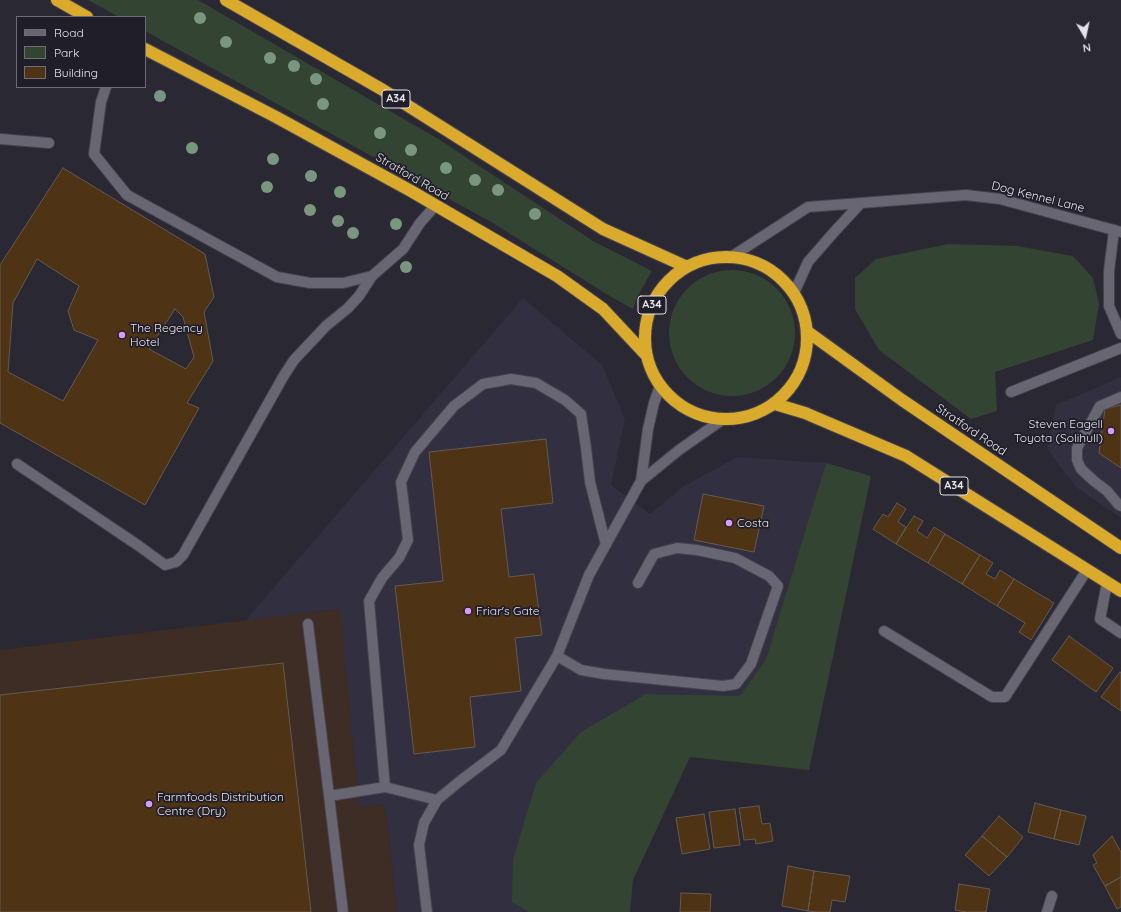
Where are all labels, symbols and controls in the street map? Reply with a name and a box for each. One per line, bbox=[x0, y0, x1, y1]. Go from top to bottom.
legend bbox=[16, 16, 146, 88]
north arrow bbox=[1065, 16, 1105, 56]
text: Road bbox=[54, 25, 84, 40]
text: N bbox=[1082, 40, 1092, 55]
text: Park bbox=[54, 45, 79, 60]
text: Building bbox=[54, 65, 98, 80]
road number: A34 bbox=[382, 90, 410, 108]
street label: Stratford Road bbox=[373, 150, 451, 204]
street label: Dog Kennel Lane bbox=[990, 178, 1086, 216]
road number: A34 bbox=[638, 296, 666, 314]
place label: The Regency Hotel bbox=[130, 321, 203, 349]
marker: The Regency Hotel bbox=[117, 330, 127, 340]
street label: Stratford Road bbox=[933, 401, 1009, 459]
place label: Steven Eagell Toyota (Solihull) bbox=[1014, 417, 1103, 445]
marker: Steven Eagell Toyota (Solihull) bbox=[1106, 426, 1116, 436]
road number: A34 bbox=[940, 477, 968, 495]
place label: Costa bbox=[737, 516, 769, 530]
marker: Costa bbox=[724, 518, 734, 528]
place label: Friar's Gate bbox=[476, 604, 540, 618]
marker: Friar's Gate bbox=[463, 606, 473, 616]
place label: Farmfoods Distribution Centre (Dry) bbox=[157, 790, 284, 818]
marker: Farmfoods Distribution Centre (Dry) bbox=[144, 799, 154, 809]

